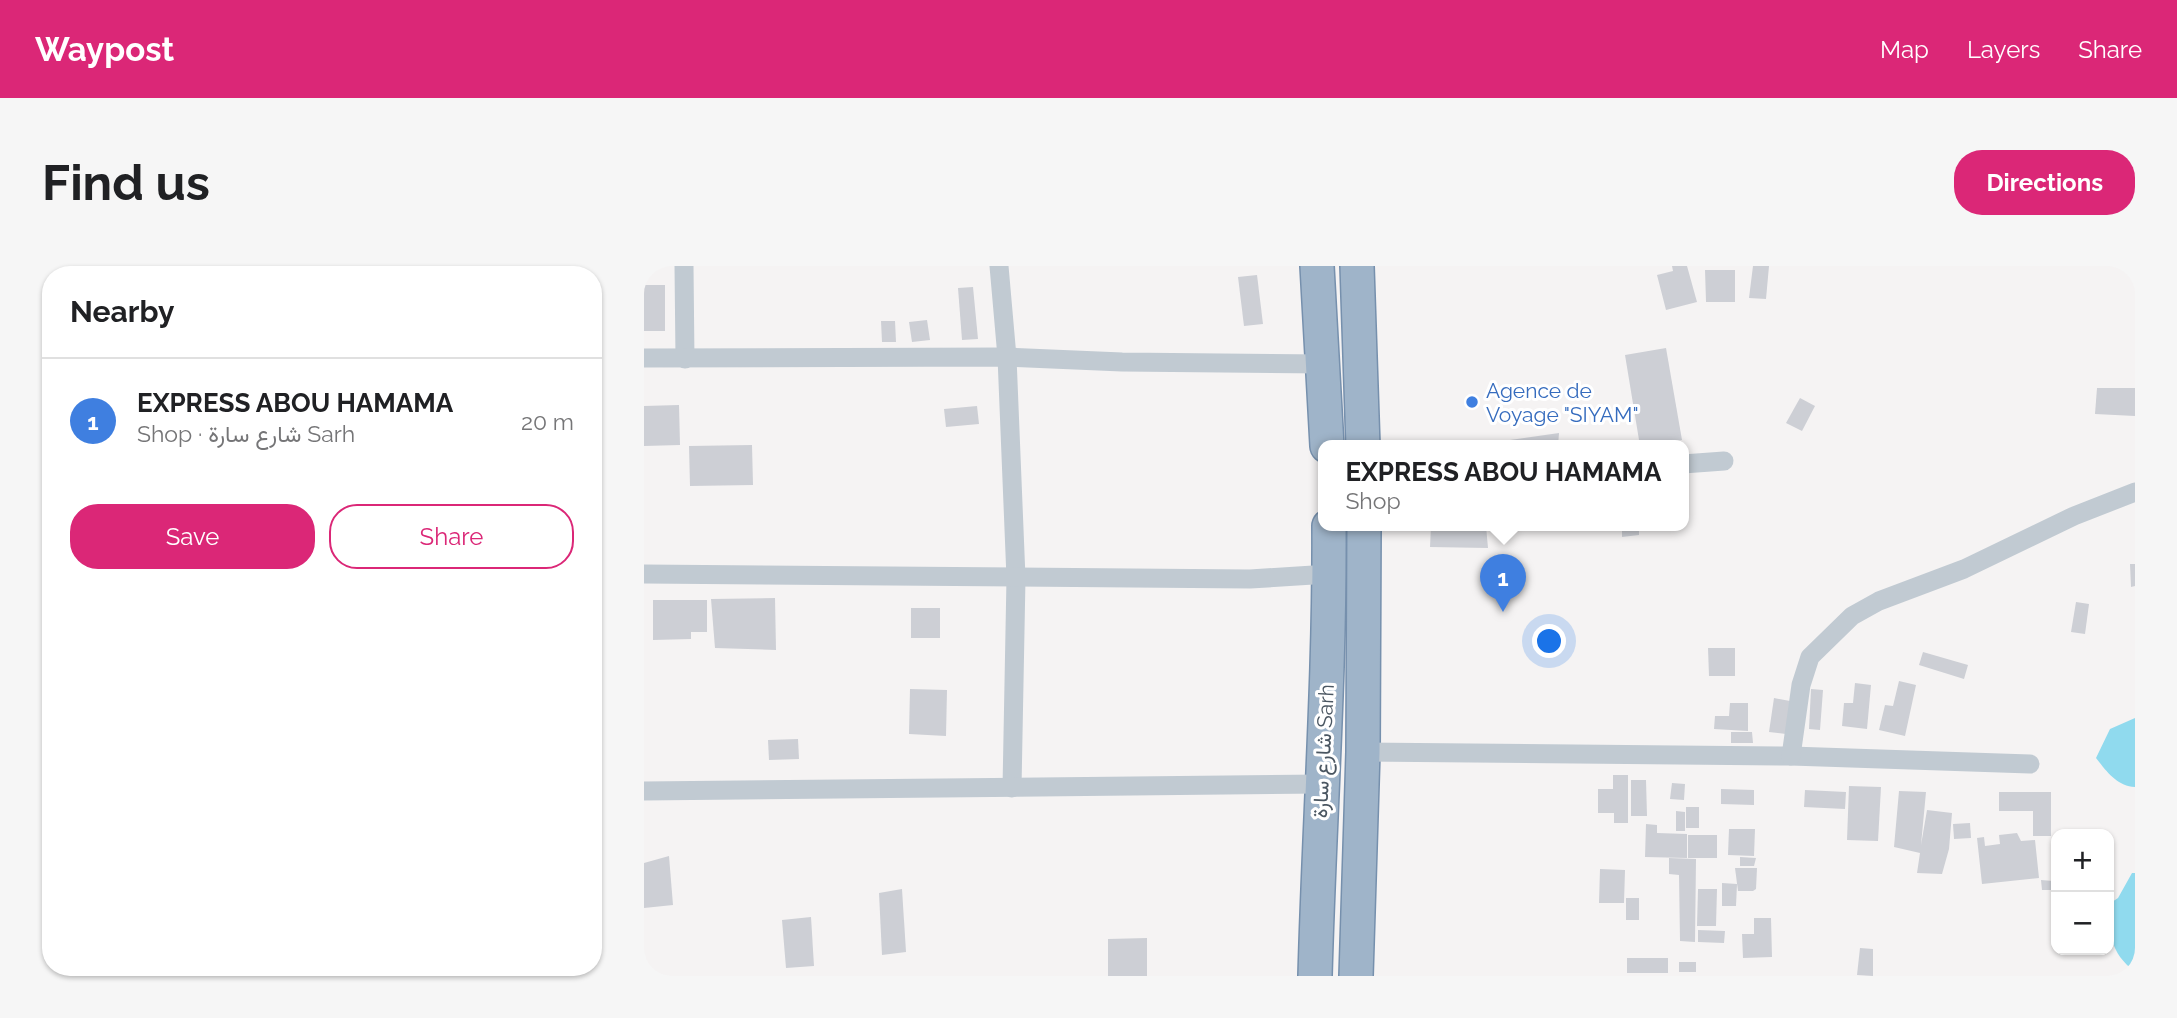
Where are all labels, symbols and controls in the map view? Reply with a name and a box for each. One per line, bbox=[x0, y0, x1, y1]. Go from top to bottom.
text: Waypost bbox=[35, 30, 174, 69]
text: Map bbox=[1880, 35, 1929, 64]
text: Layers bbox=[1967, 35, 2040, 64]
text: Share bbox=[2078, 35, 2142, 64]
button: Directions bbox=[1954, 150, 2135, 215]
text: Find us bbox=[42, 154, 210, 211]
text: Nearby bbox=[70, 294, 174, 329]
place label: Agence de Voyage "SIYAM" bbox=[1486, 378, 1639, 427]
text: EXPRESS ABOU HAMAMA bbox=[137, 388, 453, 418]
marker: Agence de Voyage "SIYAM" bbox=[1464, 394, 1480, 410]
text: 1 bbox=[87, 408, 99, 435]
text: 20 m bbox=[521, 408, 574, 435]
text: Shop · شارع سارة Sarh bbox=[137, 420, 355, 447]
popup bbox=[1318, 440, 1689, 531]
text: EXPRESS ABOU HAMAMA bbox=[1345, 457, 1662, 487]
text: Shop bbox=[1345, 487, 1401, 514]
button: Save bbox=[70, 504, 315, 569]
button: Share bbox=[329, 504, 574, 569]
pin: 1 bbox=[1480, 554, 1526, 612]
your location bbox=[1532, 624, 1566, 658]
street label: شارع سارة Sarh bbox=[1307, 683, 1341, 819]
map controls bbox=[2051, 829, 2114, 955]
button: + bbox=[2051, 829, 2114, 892]
button: − bbox=[2051, 892, 2114, 955]

